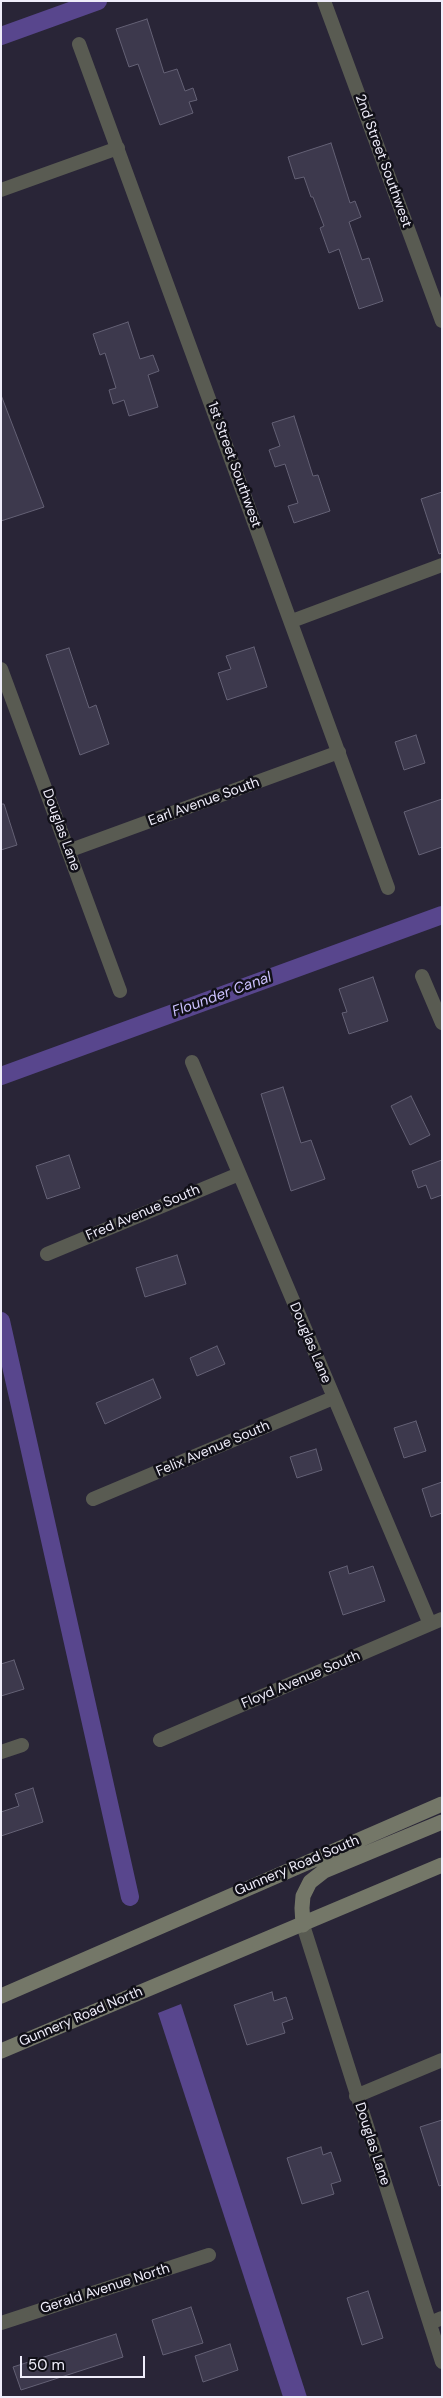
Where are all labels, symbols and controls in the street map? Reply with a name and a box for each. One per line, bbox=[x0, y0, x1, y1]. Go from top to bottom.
street label: 2nd Street Southwest bbox=[351, 92, 415, 230]
street label: 1st Street Southwest bbox=[203, 400, 265, 530]
street label: Earl Avenue South bbox=[146, 774, 262, 830]
street label: Douglas Lane bbox=[38, 787, 84, 873]
water label: Flounder Canal bbox=[170, 969, 274, 1021]
street label: Fred Avenue South bbox=[84, 1181, 202, 1245]
street label: Douglas Lane bbox=[285, 1300, 335, 1386]
street label: Felix Avenue South bbox=[154, 1418, 272, 1480]
street label: Floyd Avenue South bbox=[239, 1647, 363, 1713]
street label: Gunnery Road South bbox=[232, 1832, 362, 1900]
street label: Gunnery Road North bbox=[17, 1983, 145, 2051]
street label: Douglas Lane bbox=[351, 2100, 393, 2188]
street label: Gerald Avenue North bbox=[38, 2260, 172, 2318]
scale bar bbox=[22, 2346, 148, 2378]
text: 50 m bbox=[28, 2355, 65, 2375]

